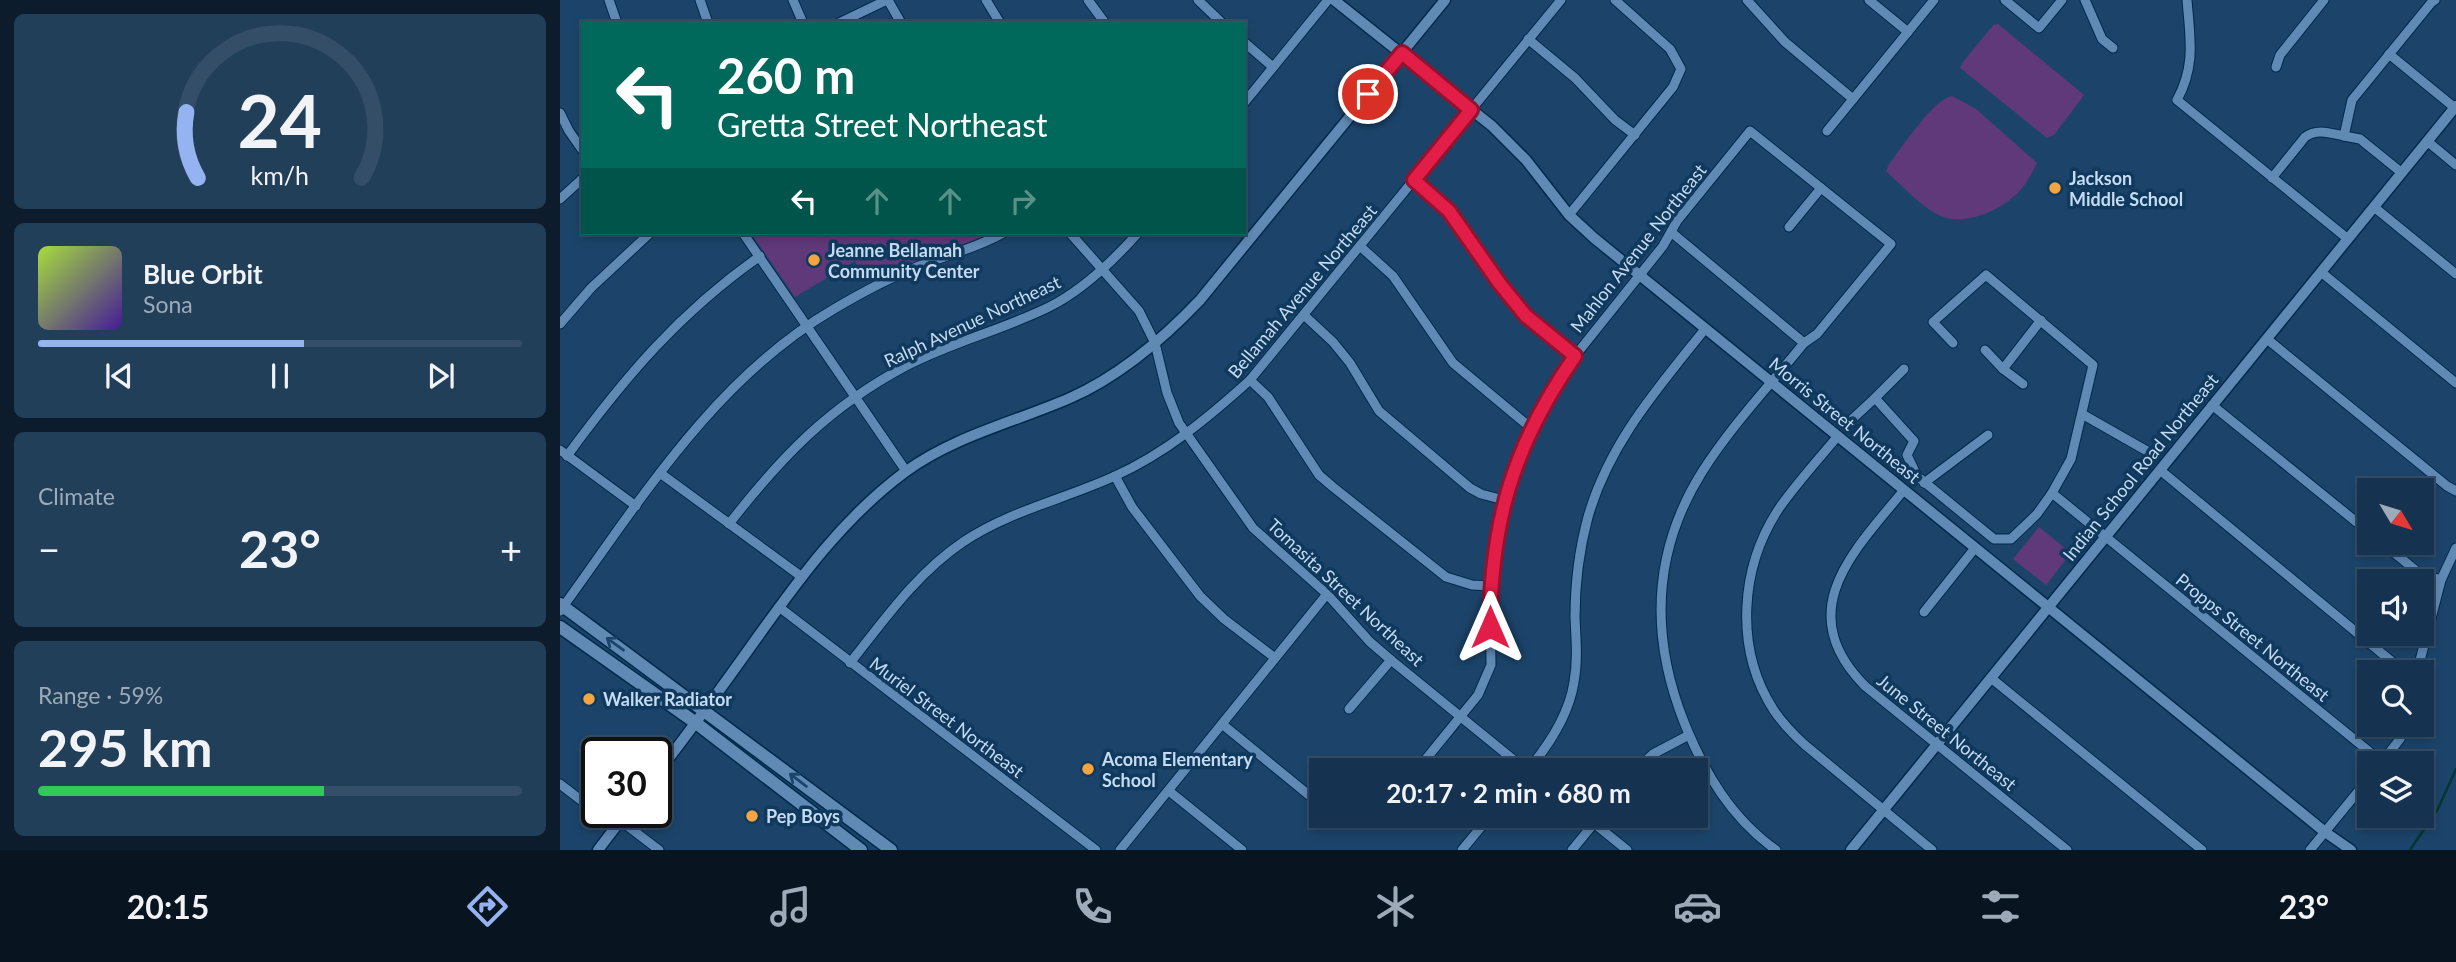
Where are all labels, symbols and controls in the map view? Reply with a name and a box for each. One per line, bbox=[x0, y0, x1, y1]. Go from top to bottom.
text: 260 m bbox=[717, 46, 855, 104]
icon: left bbox=[602, 49, 693, 140]
pin bbox=[1338, 64, 1398, 124]
icon: arrive bbox=[1349, 75, 1387, 113]
text: 24 bbox=[238, 76, 322, 164]
text: Gretta Street Northeast bbox=[717, 105, 1047, 144]
text: km/h bbox=[251, 159, 309, 189]
street label: Mahlon Avenue Northeast bbox=[1565, 159, 1711, 337]
place label: Jackson Middle School bbox=[2069, 167, 2183, 210]
marker: Jackson Middle School bbox=[2047, 180, 2063, 196]
icon: left bbox=[785, 182, 823, 220]
icon: ahead bbox=[858, 182, 896, 220]
icon: ahead bbox=[931, 182, 969, 220]
icon: right bbox=[1004, 182, 1042, 220]
street label: Bellamah Avenue Northeast bbox=[1223, 199, 1381, 382]
place label: Jeanne Bellamah Community Center bbox=[828, 239, 980, 282]
marker: Jeanne Bellamah Community Center bbox=[806, 252, 822, 268]
text: Blue Orbit bbox=[143, 258, 263, 290]
street label: Ralph Avenue Northeast bbox=[880, 270, 1064, 372]
text: Sona bbox=[143, 290, 193, 318]
street label: Morris Street Northeast bbox=[1765, 352, 1925, 488]
icon: previous bbox=[100, 357, 138, 395]
icon: pause bbox=[261, 357, 299, 395]
icon: next bbox=[422, 357, 460, 395]
street label: Indian School Road Northeast bbox=[2058, 369, 2223, 565]
north arrow bbox=[2357, 478, 2434, 555]
map controls bbox=[2357, 478, 2434, 828]
text: Climate bbox=[38, 482, 115, 510]
street label: Tomasita Street Northeast bbox=[1263, 514, 1429, 671]
text: 23° bbox=[239, 517, 321, 579]
text: − bbox=[38, 526, 60, 572]
text: + bbox=[500, 526, 522, 572]
street label: Propps Street Northeast bbox=[2172, 568, 2335, 706]
button: sound bbox=[2357, 569, 2434, 646]
position arrow bbox=[1453, 590, 1527, 664]
one-way arrow bbox=[606, 637, 625, 651]
street label: Muriel Street Northeast bbox=[866, 652, 1029, 782]
button: search bbox=[2357, 660, 2434, 737]
street label: June Street Northeast bbox=[1873, 669, 2022, 795]
text: Range · 59% bbox=[38, 681, 163, 709]
place label: Walker Radiator bbox=[603, 688, 732, 710]
marker: Walker Radiator bbox=[581, 691, 597, 707]
text: 295 km bbox=[38, 716, 212, 778]
speed limit sign: 30 bbox=[581, 737, 672, 828]
place label: Acoma Elementary School bbox=[1101, 748, 1253, 791]
button: layers bbox=[2357, 751, 2434, 828]
marker: Acoma Elementary School bbox=[1080, 761, 1096, 777]
one-way arrow bbox=[789, 772, 807, 787]
text: 20:17 · 2 min · 680 m bbox=[1386, 777, 1631, 809]
place label: Pep Boys bbox=[766, 805, 840, 827]
marker: Pep Boys bbox=[744, 808, 760, 824]
icon: directions bbox=[463, 882, 512, 931]
icon: music bbox=[766, 882, 815, 931]
icon: phone bbox=[1068, 882, 1117, 931]
icon: climate bbox=[1371, 882, 1420, 931]
icon: car bbox=[1673, 882, 1722, 931]
icon: filters bbox=[1976, 882, 2025, 931]
text: 20:15 bbox=[127, 887, 209, 926]
text: 23° bbox=[2279, 887, 2329, 926]

